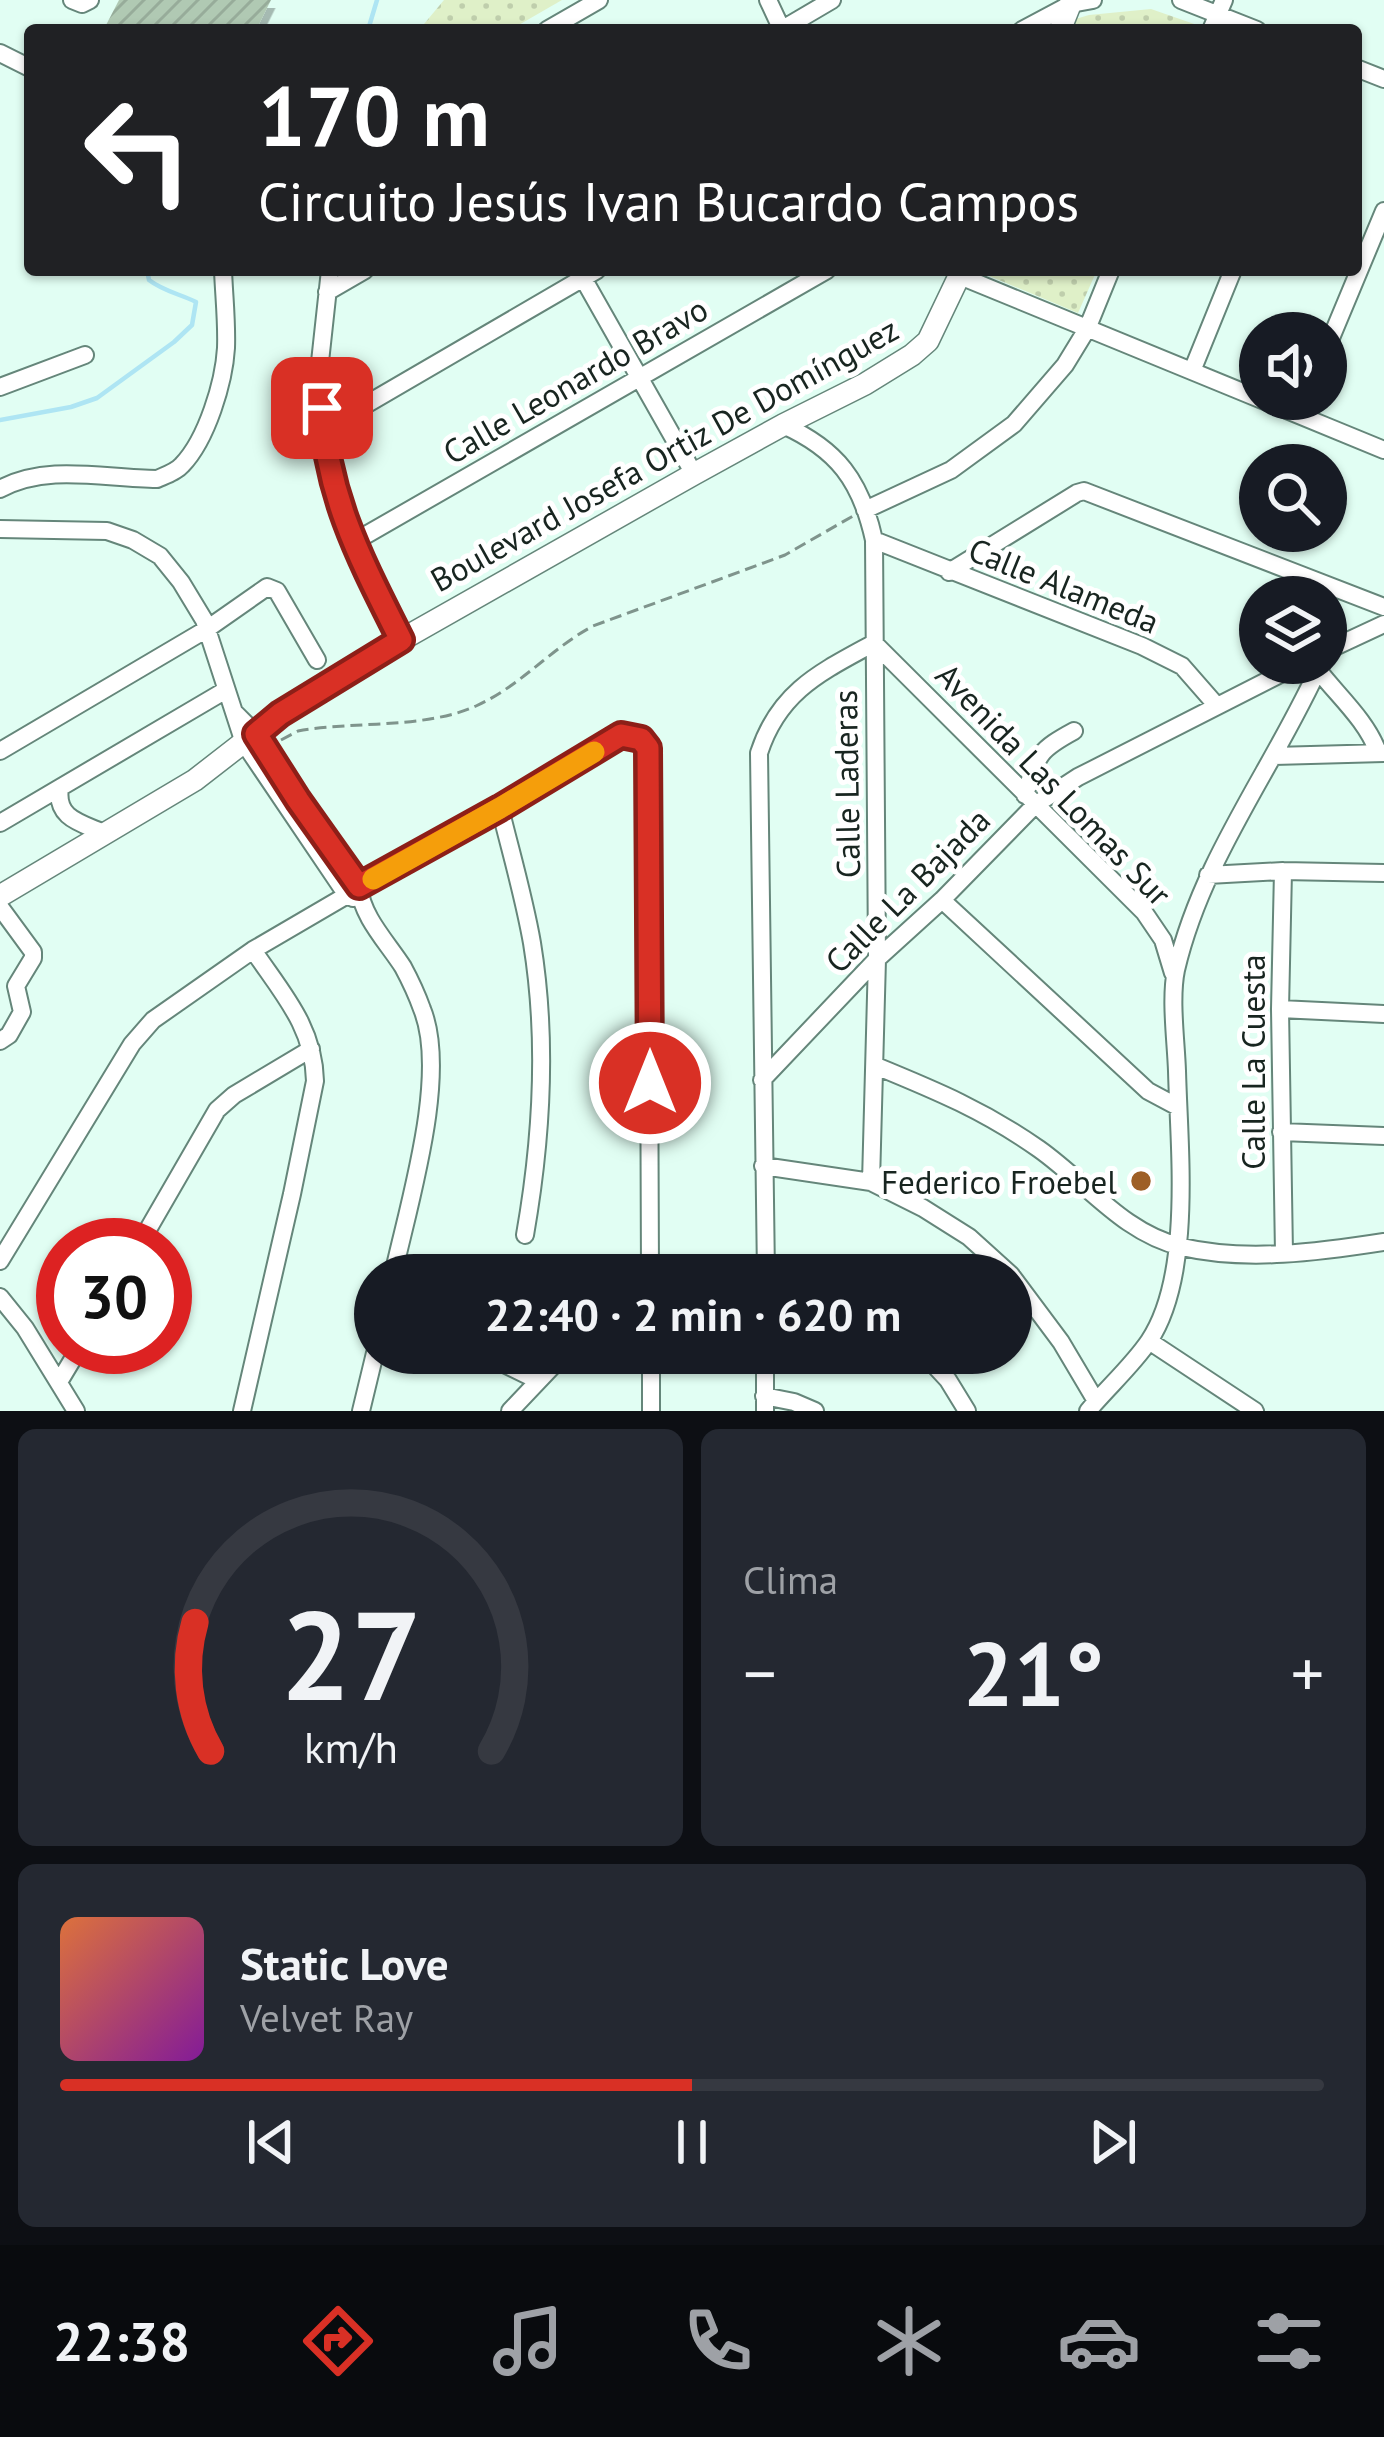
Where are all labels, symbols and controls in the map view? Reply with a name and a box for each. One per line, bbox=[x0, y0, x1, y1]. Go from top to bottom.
text: 170 m bbox=[258, 60, 490, 169]
icon: left bbox=[60, 72, 216, 228]
text: Circuito Jesús Ivan Bucardo Campos bbox=[258, 166, 1079, 236]
street label: Calle Leonardo Bravo bbox=[435, 287, 715, 473]
street label: Boulevard Josefa Ortiz De Domínguez bbox=[423, 307, 905, 601]
map controls bbox=[1239, 312, 1347, 684]
button: sound bbox=[1239, 312, 1347, 420]
pin bbox=[271, 357, 373, 459]
icon: arrive bbox=[289, 375, 355, 441]
button: search bbox=[1239, 444, 1347, 552]
street label: Calle Alameda bbox=[963, 527, 1165, 643]
button: layers bbox=[1239, 576, 1347, 684]
street label: Avenida Las Lomas Sur bbox=[927, 654, 1181, 914]
street label: Calle Laderas bbox=[823, 690, 869, 878]
street label: Calle La Bajada bbox=[815, 798, 999, 982]
street label: Calle La Cuesta bbox=[1231, 954, 1274, 1170]
position arrow bbox=[587, 1020, 713, 1146]
place label: Federico Froebel bbox=[881, 1160, 1117, 1203]
marker: Federico Froebel bbox=[1128, 1168, 1154, 1194]
speed limit sign: 30 bbox=[36, 1218, 192, 1374]
text: 22:40 · 2 min · 620 m bbox=[485, 1285, 901, 1343]
text: Clima bbox=[743, 1554, 838, 1605]
text: 27 bbox=[280, 1573, 421, 1734]
text: 21° bbox=[963, 1614, 1104, 1731]
text: − bbox=[743, 1630, 776, 1715]
text: + bbox=[1291, 1630, 1324, 1715]
text: km/h bbox=[303, 1718, 398, 1774]
text: Static Love bbox=[240, 1934, 449, 1992]
text: Velvet Ray bbox=[240, 1992, 413, 2043]
icon: previous bbox=[238, 2109, 304, 2175]
icon: pause bbox=[659, 2109, 725, 2175]
icon: next bbox=[1080, 2109, 1146, 2175]
icon: directions bbox=[296, 2299, 380, 2383]
icon: music bbox=[486, 2299, 570, 2383]
icon: phone bbox=[676, 2299, 760, 2383]
icon: climate bbox=[867, 2299, 951, 2383]
icon: car bbox=[1057, 2299, 1141, 2383]
icon: filters bbox=[1247, 2299, 1331, 2383]
text: 22:38 bbox=[53, 2306, 190, 2376]

